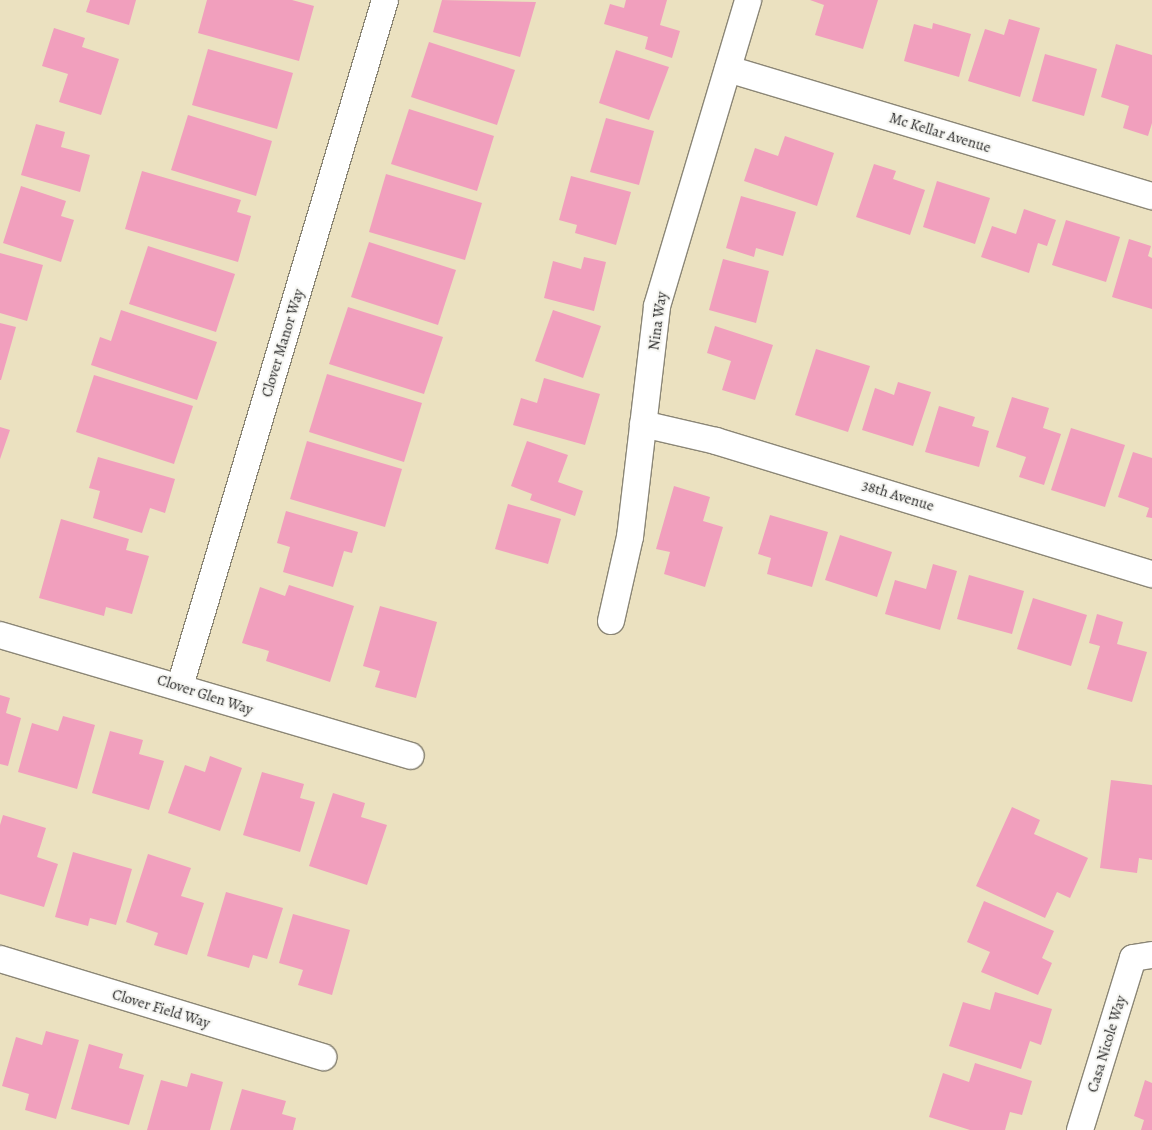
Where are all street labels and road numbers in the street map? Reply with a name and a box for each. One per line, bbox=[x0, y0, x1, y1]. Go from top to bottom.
street label: Mc Kellar Avenue bbox=[887, 109, 993, 157]
street label: Clover Manor Way bbox=[258, 287, 308, 399]
street label: Nina Way bbox=[645, 290, 671, 352]
street label: 38th Avenue bbox=[860, 477, 936, 515]
street label: Clover Glen Way bbox=[155, 671, 255, 719]
street label: Clover Field Way bbox=[110, 986, 212, 1032]
street label: Casa Nicole Way bbox=[1084, 993, 1130, 1095]

